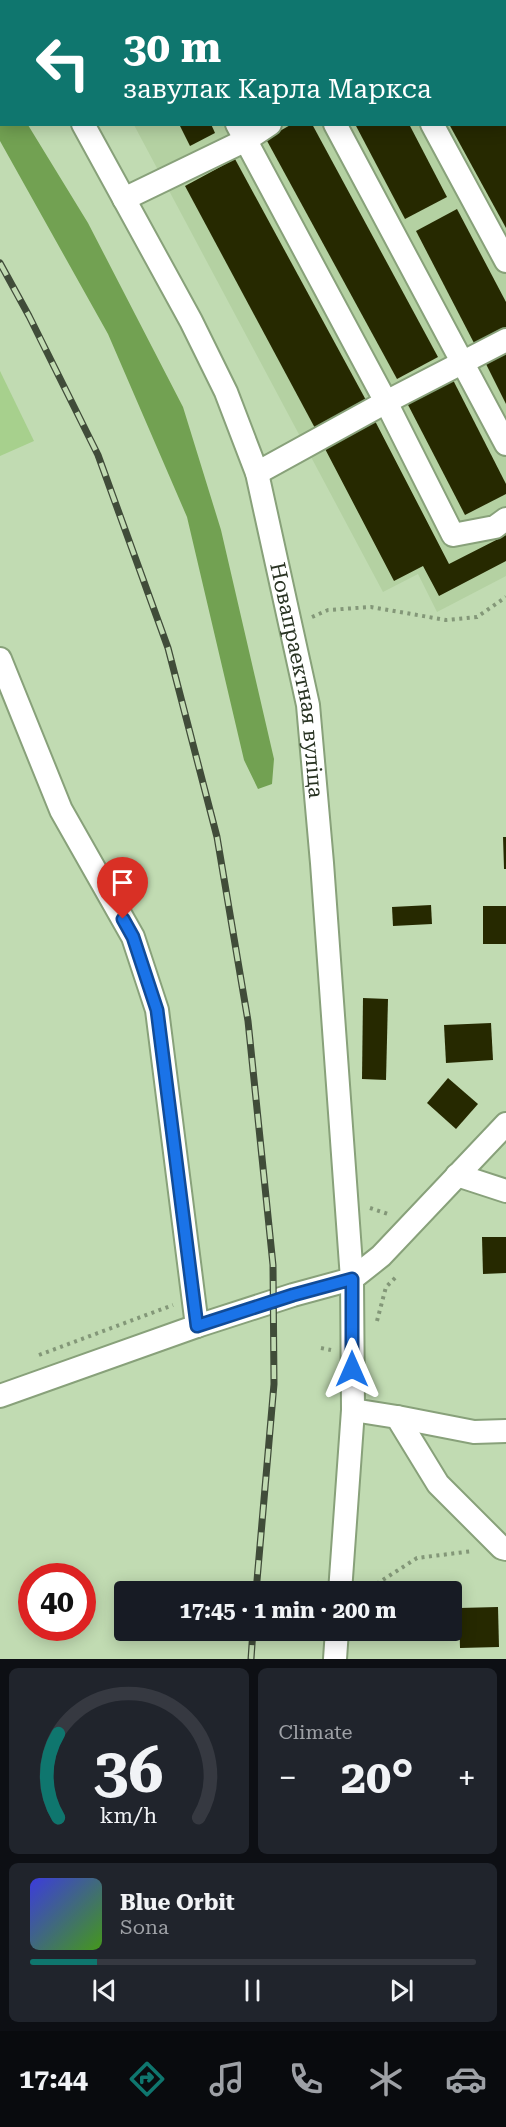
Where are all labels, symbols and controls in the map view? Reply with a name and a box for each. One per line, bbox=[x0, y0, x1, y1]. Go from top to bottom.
text: 30 m bbox=[123, 23, 221, 72]
icon: left bbox=[24, 24, 102, 102]
text: завулак Карла Маркса bbox=[123, 73, 432, 105]
street label: Новапраектная вуліца bbox=[265, 560, 328, 800]
pin bbox=[97, 857, 148, 919]
icon: arrive bbox=[106, 866, 139, 899]
position arrow bbox=[320, 1337, 384, 1401]
speed limit sign: 40 bbox=[18, 1563, 96, 1641]
text: 17:45 · 1 min · 200 m bbox=[179, 1598, 397, 1623]
text: Climate bbox=[279, 1720, 353, 1744]
text: 36 bbox=[94, 1734, 164, 1807]
text: 20° bbox=[341, 1751, 414, 1804]
text: − bbox=[279, 1758, 297, 1797]
text: + bbox=[458, 1758, 476, 1797]
text: km/h bbox=[100, 1803, 158, 1828]
text: Blue Orbit bbox=[120, 1890, 235, 1915]
text: Sona bbox=[120, 1915, 169, 1939]
icon: previous bbox=[88, 1974, 121, 2007]
icon: pause bbox=[236, 1974, 269, 2007]
icon: next bbox=[385, 1974, 418, 2007]
icon: directions bbox=[126, 2058, 168, 2100]
icon: music bbox=[206, 2058, 248, 2100]
icon: phone bbox=[285, 2058, 327, 2100]
icon: climate bbox=[365, 2058, 407, 2100]
icon: car bbox=[445, 2058, 487, 2100]
text: 17:44 bbox=[19, 2063, 88, 2095]

